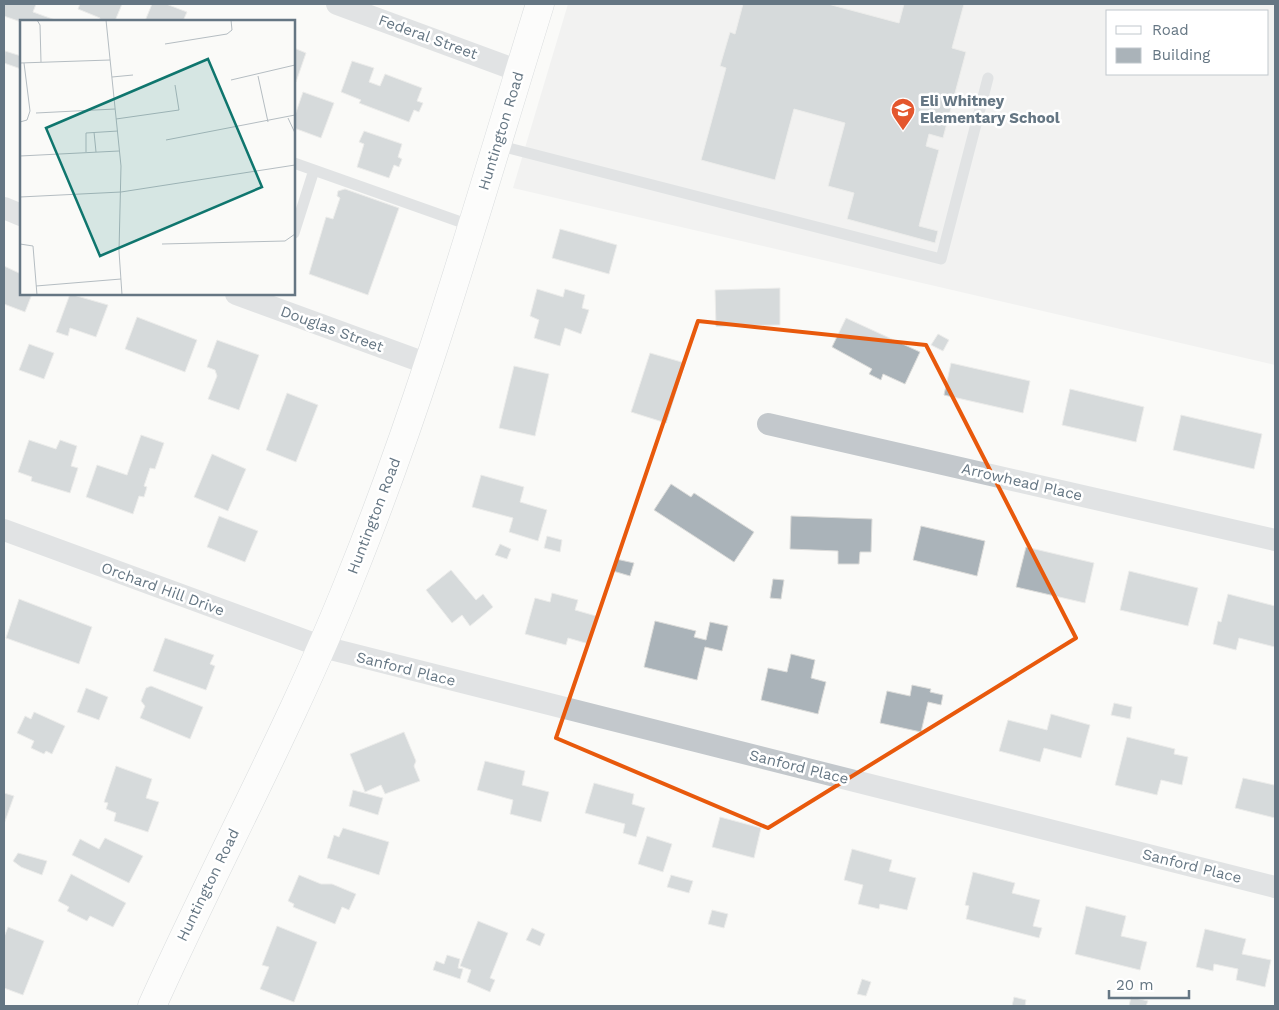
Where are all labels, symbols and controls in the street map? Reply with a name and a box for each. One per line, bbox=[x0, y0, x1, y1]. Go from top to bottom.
legend bbox=[1106, 10, 1269, 75]
street label: Federal Street bbox=[376, 11, 481, 63]
inset map bbox=[20, 20, 295, 295]
text: Road bbox=[1152, 21, 1189, 39]
text: Building bbox=[1152, 46, 1210, 64]
street label: Huntington Road bbox=[474, 69, 528, 193]
place label: Eli Whitney Elementary School bbox=[920, 92, 1060, 127]
school or university icon: Eli Whitney Elementary School bbox=[890, 97, 916, 131]
street label: Douglas Street bbox=[278, 302, 387, 356]
street label: Huntington Road bbox=[344, 455, 404, 577]
street label: Arrowhead Place bbox=[960, 459, 1084, 505]
street label: Orchard Hill Drive bbox=[99, 558, 227, 620]
street label: Sanford Place bbox=[355, 648, 457, 690]
street label: Sanford Place bbox=[748, 746, 850, 788]
street label: Huntington Road bbox=[173, 826, 243, 944]
street label: Sanford Place bbox=[1141, 845, 1243, 887]
scale bar bbox=[1109, 968, 1189, 1000]
text: 20 m bbox=[1116, 976, 1154, 994]

